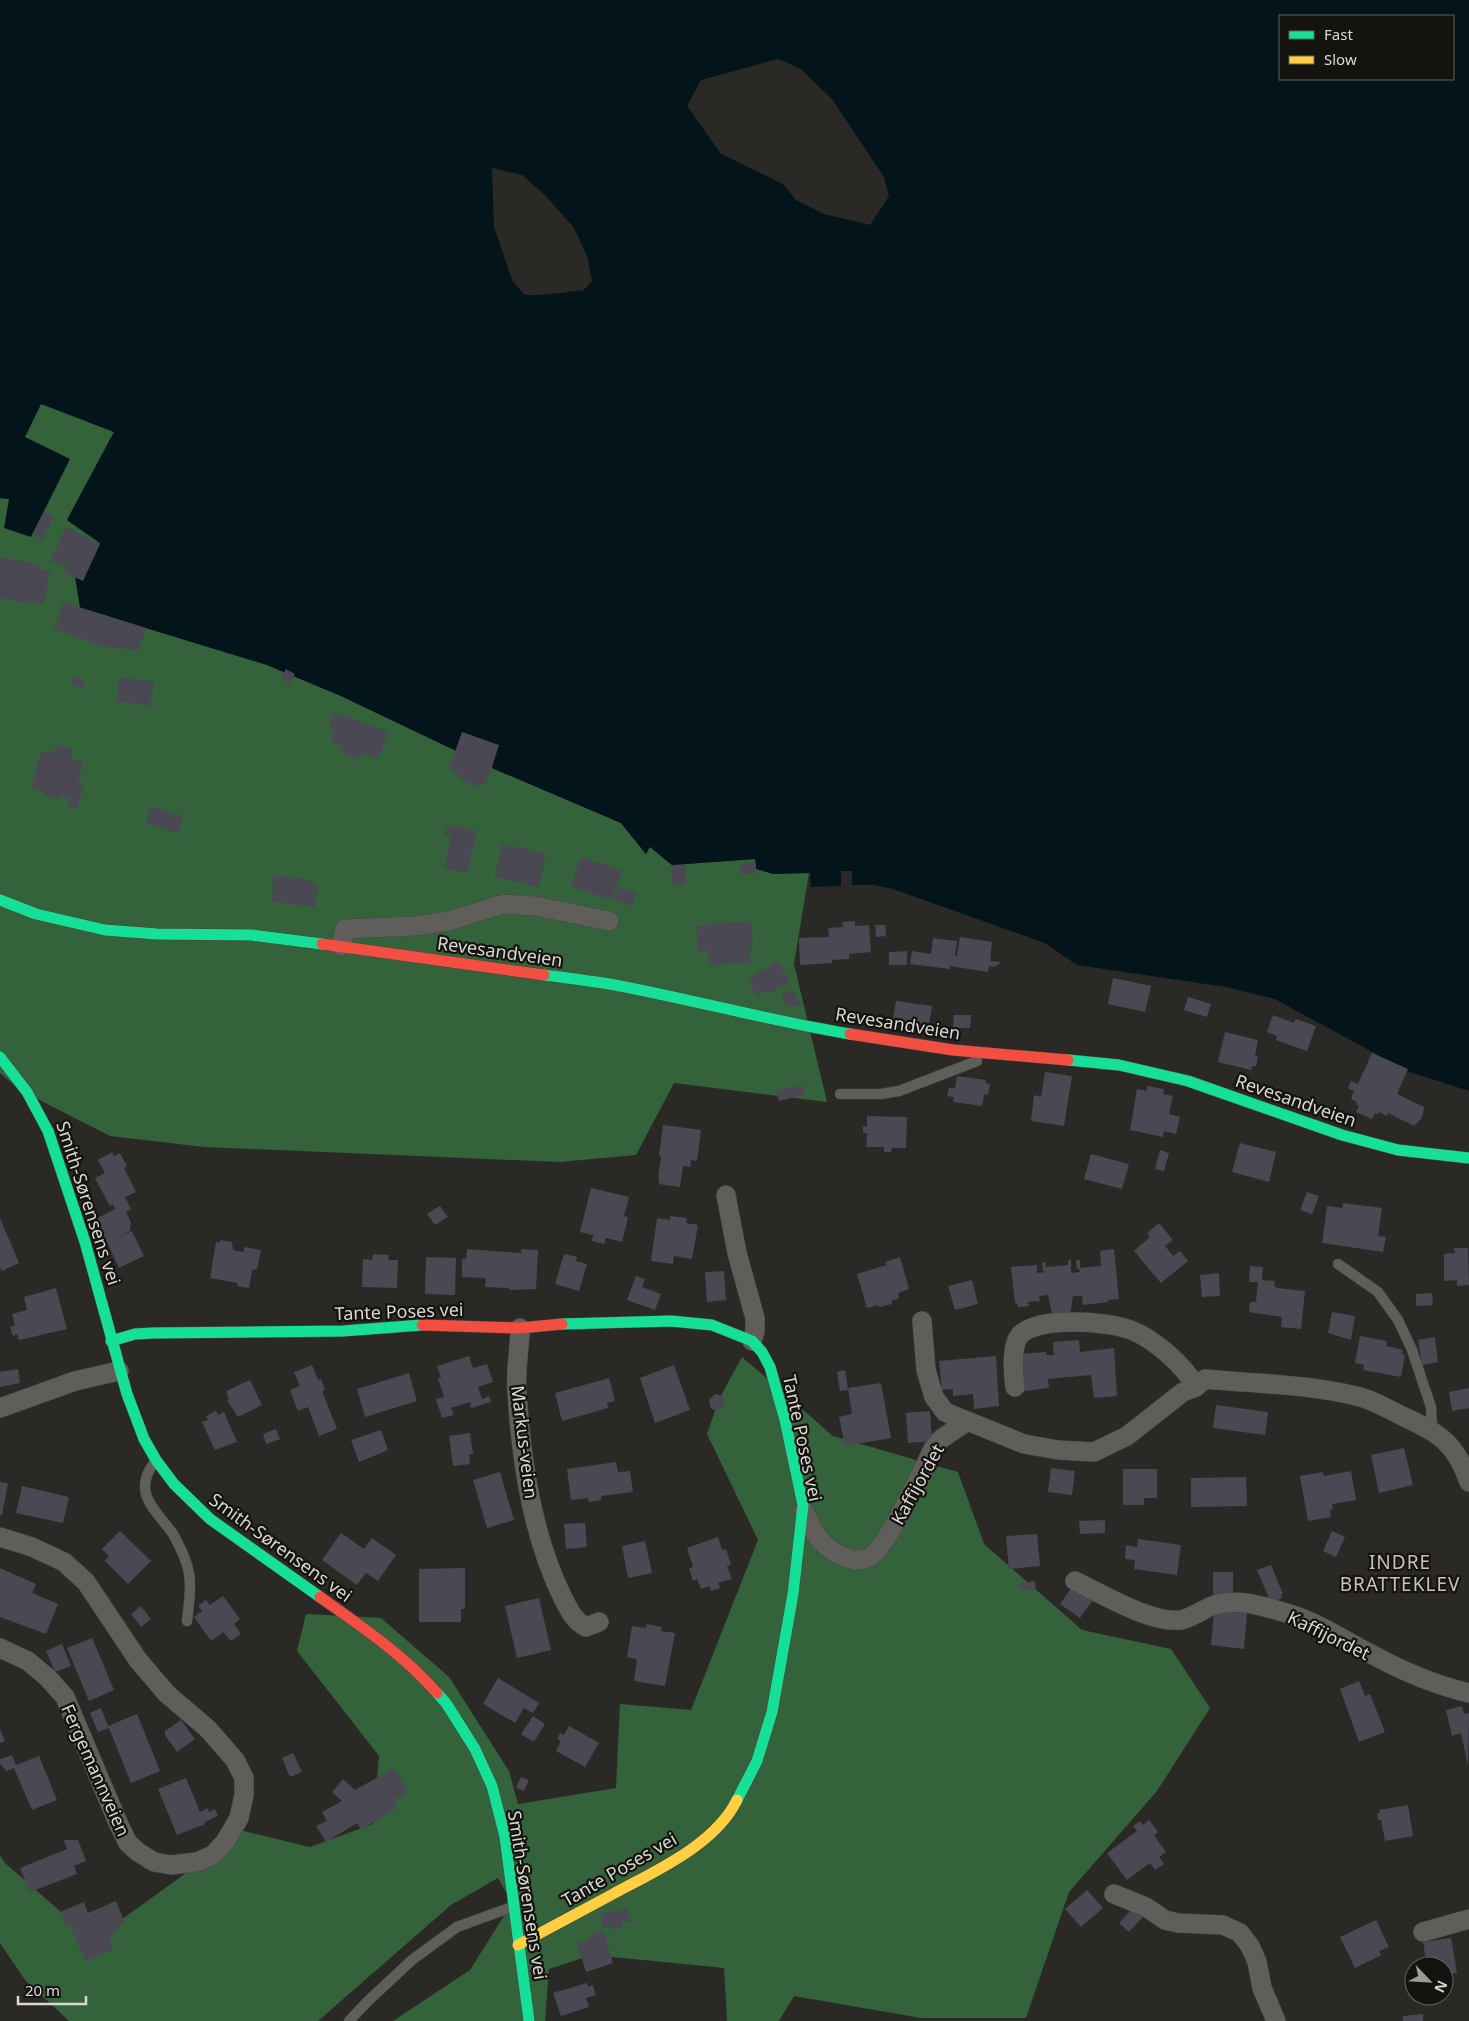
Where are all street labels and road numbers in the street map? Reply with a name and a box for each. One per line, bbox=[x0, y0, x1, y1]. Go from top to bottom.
street label: Revesandveien bbox=[436, 930, 564, 972]
street label: Revesandveien bbox=[834, 1001, 962, 1045]
street label: Revesandveien bbox=[1232, 1068, 1360, 1132]
street label: Smith-Sørensens vei bbox=[51, 1118, 127, 1288]
street label: Tante Poses vei bbox=[334, 1297, 464, 1325]
street label: Tante Poses vei bbox=[778, 1372, 828, 1504]
street label: Markus-veien bbox=[506, 1384, 544, 1500]
street label: Kaffijordet bbox=[885, 1439, 949, 1529]
street label: Smith-Sørensens vei bbox=[205, 1487, 357, 1607]
street label: Kaffijordet bbox=[1284, 1605, 1375, 1665]
street label: Fergemannveien bbox=[56, 1700, 136, 1840]
street label: Smith-Sørensens vei bbox=[503, 1809, 553, 1981]
street label: Tante Poses vei bbox=[557, 1826, 681, 1912]

